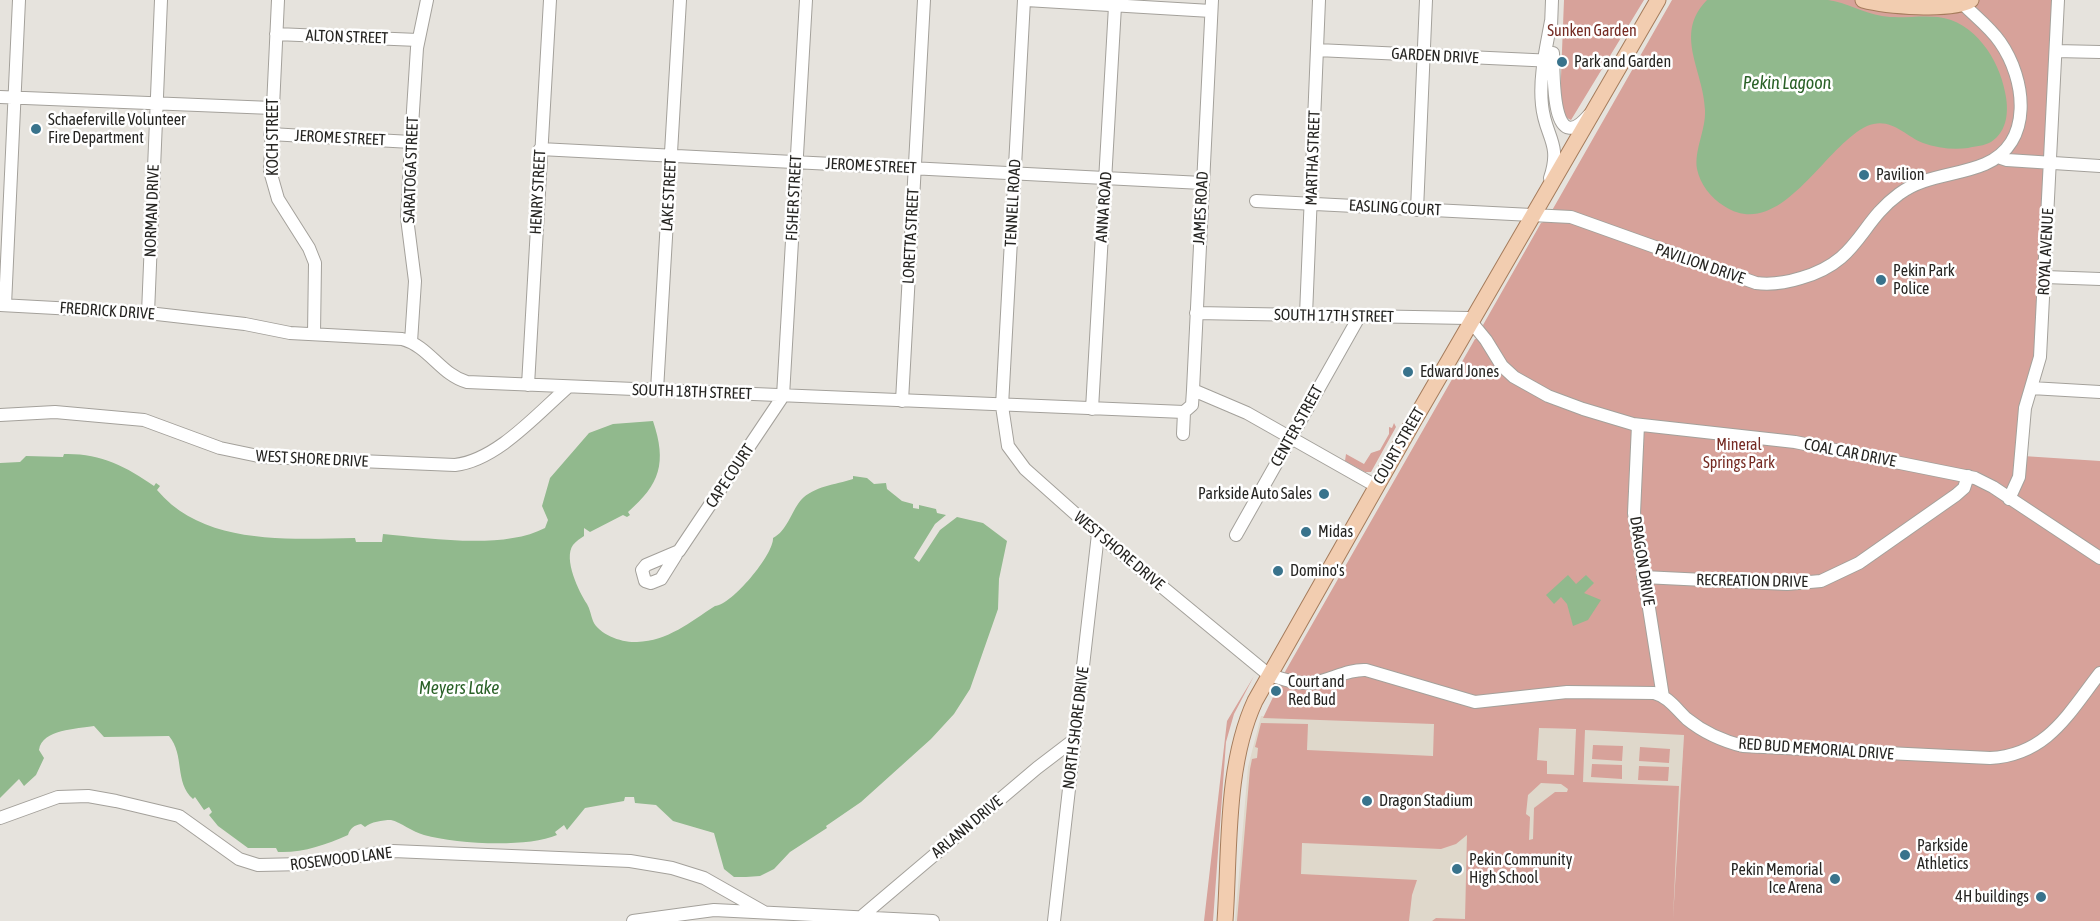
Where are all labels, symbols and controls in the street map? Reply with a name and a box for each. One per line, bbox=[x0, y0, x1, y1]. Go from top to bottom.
park label: Sunken Garden bbox=[1547, 21, 1637, 41]
street label: ALTON STREET bbox=[305, 26, 389, 48]
street label: GARDEN DRIVE bbox=[1391, 44, 1479, 68]
place label: Park and Garden bbox=[1574, 52, 1671, 72]
marker: Park and Garden bbox=[1555, 55, 1569, 69]
water label: Pekin Lagoon bbox=[1743, 72, 1831, 94]
street label: KOCH STREET bbox=[263, 98, 283, 176]
place label: Schaeferville Volunteer Fire Department bbox=[48, 110, 186, 148]
street label: MARTHA STREET bbox=[1302, 110, 1324, 206]
street label: SARATOGA STREET bbox=[400, 116, 422, 224]
marker: Schaeferville Volunteer Fire Department bbox=[29, 122, 43, 136]
street label: JEROME STREET bbox=[294, 126, 386, 150]
street label: HENRY STREET bbox=[526, 149, 550, 235]
street label: JEROME STREET bbox=[825, 154, 917, 178]
street label: FISHER STREET bbox=[782, 155, 806, 241]
street label: LAKE STREET bbox=[657, 158, 681, 232]
street label: TENNELL ROAD bbox=[1001, 159, 1025, 247]
street label: NORMAN DRIVE bbox=[141, 164, 163, 258]
place label: Pavilion bbox=[1876, 165, 1924, 185]
marker: Pavilion bbox=[1857, 168, 1871, 182]
street label: ANNA ROAD bbox=[1092, 171, 1116, 243]
street label: JAMES ROAD bbox=[1189, 171, 1213, 245]
street label: LORETTA STREET bbox=[899, 188, 923, 284]
street label: EASLING COURT bbox=[1348, 196, 1442, 220]
street label: ROYAL AVENUE bbox=[2034, 208, 2058, 296]
street label: PAVILION DRIVE bbox=[1653, 240, 1747, 288]
place label: Pekin Park Police bbox=[1893, 261, 1955, 299]
marker: Pekin Park Police bbox=[1874, 273, 1888, 287]
street label: FREDRICK DRIVE bbox=[59, 298, 155, 324]
street label: SOUTH 17TH STREET bbox=[1274, 305, 1394, 327]
place label: Edward Jones bbox=[1420, 362, 1499, 382]
marker: Edward Jones bbox=[1401, 365, 1415, 379]
street label: SOUTH 18TH STREET bbox=[632, 380, 752, 404]
street label: CENTER STREET bbox=[1267, 382, 1327, 470]
street label: COURT STREET bbox=[1369, 404, 1429, 488]
park label: Mineral Springs Park bbox=[1703, 435, 1775, 473]
street label: COAL CAR DRIVE bbox=[1802, 435, 1898, 471]
street label: CAPE COURT bbox=[702, 441, 758, 511]
street label: WEST SHORE DRIVE bbox=[255, 446, 369, 472]
place label: Parkside Auto Sales bbox=[1198, 484, 1312, 504]
marker: Parkside Auto Sales bbox=[1317, 487, 1331, 501]
street label: WEST SHORE DRIVE bbox=[1070, 508, 1168, 594]
street label: DRAGON DRIVE bbox=[1625, 515, 1659, 607]
place label: Midas bbox=[1318, 522, 1353, 542]
marker: Midas bbox=[1299, 525, 1313, 539]
place label: Domino's bbox=[1290, 561, 1345, 581]
marker: Domino's bbox=[1271, 564, 1285, 578]
street label: RECREATION DRIVE bbox=[1696, 570, 1808, 592]
street label: NORTH SHORE DRIVE bbox=[1059, 666, 1093, 790]
place label: Court and Red Bud bbox=[1288, 672, 1345, 710]
water label: Meyers Lake bbox=[419, 677, 499, 699]
marker: Court and Red Bud bbox=[1269, 684, 1283, 698]
street label: RED BUD MEMORIAL DRIVE bbox=[1738, 734, 1894, 764]
place label: Dragon Stadium bbox=[1379, 791, 1473, 811]
street label: ARLANN DRIVE bbox=[928, 792, 1006, 862]
marker: Dragon Stadium bbox=[1360, 794, 1374, 808]
place label: Parkside Athletics bbox=[1917, 836, 1968, 874]
street label: ROSEWOOD LANE bbox=[289, 843, 393, 875]
marker: Parkside Athletics bbox=[1898, 848, 1912, 862]
place label: Pekin Community High School bbox=[1469, 850, 1572, 888]
place label: Pekin Memorial Ice Arena bbox=[1731, 860, 1823, 898]
marker: Pekin Community High School bbox=[1450, 862, 1464, 876]
marker: Pekin Memorial Ice Arena bbox=[1828, 872, 1842, 886]
place label: 4H buildings bbox=[1955, 887, 2029, 907]
marker: 4H buildings bbox=[2034, 890, 2048, 904]

